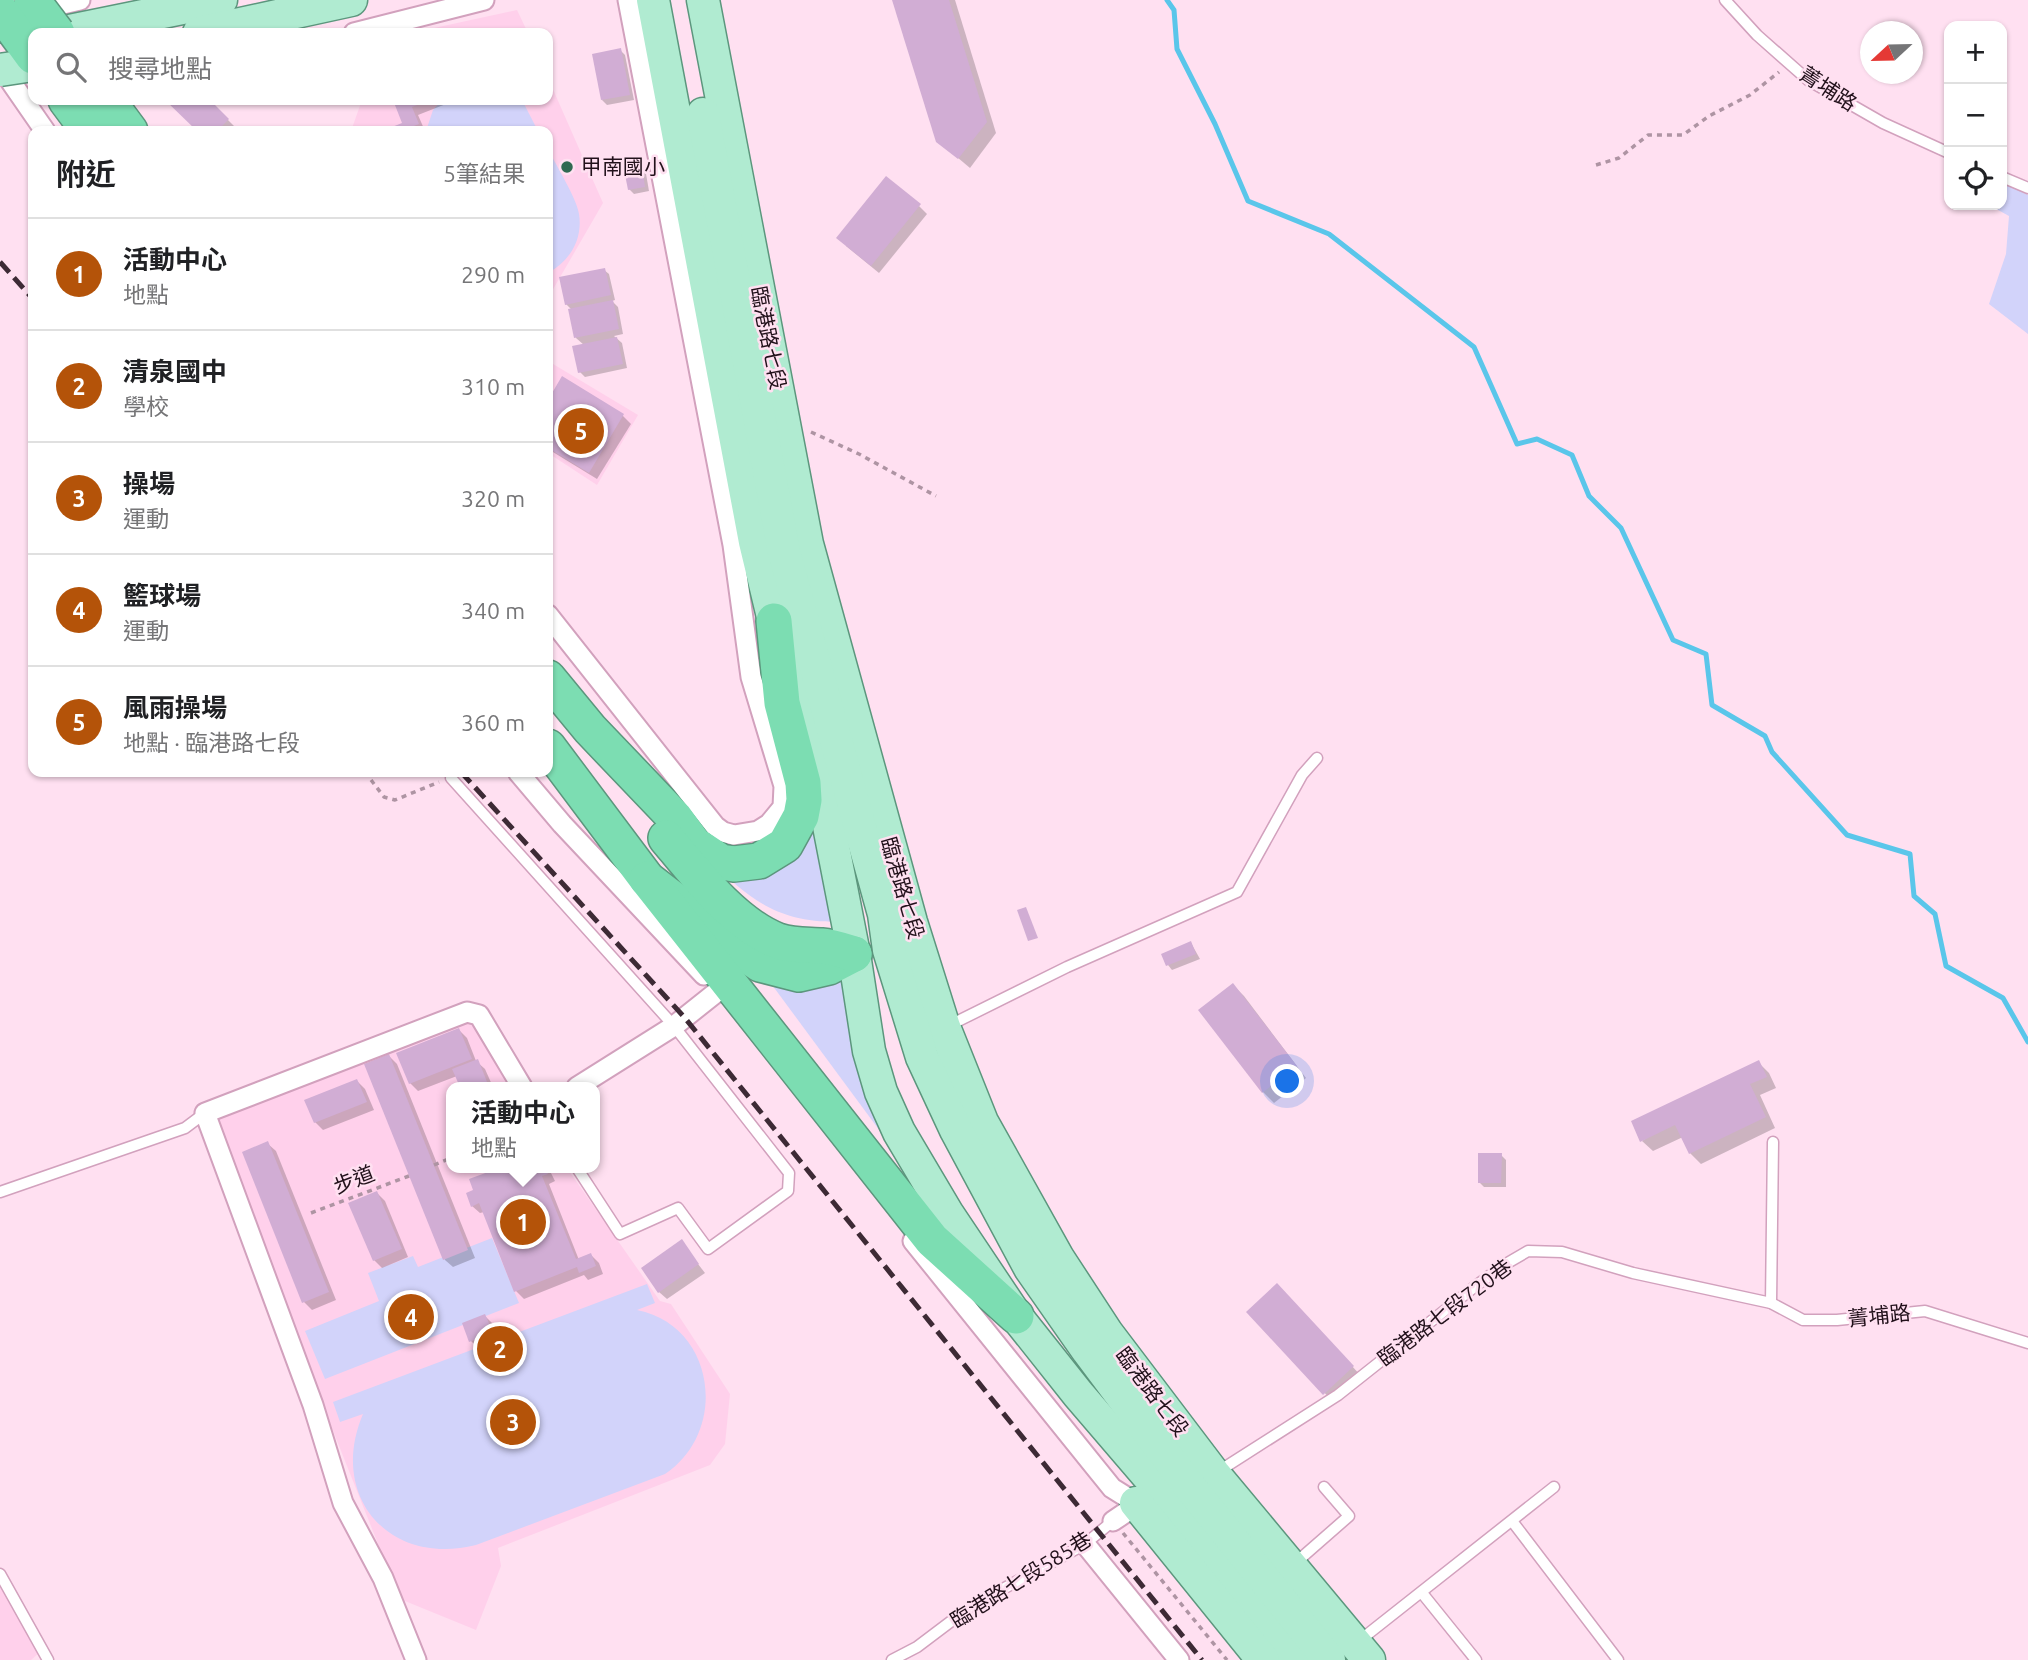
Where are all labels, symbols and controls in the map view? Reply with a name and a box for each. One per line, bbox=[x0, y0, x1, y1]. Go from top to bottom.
north arrow bbox=[1860, 21, 1923, 84]
map controls bbox=[1944, 21, 2007, 210]
button: + bbox=[1944, 21, 2007, 84]
search box bbox=[28, 28, 553, 105]
icon: search bbox=[52, 48, 90, 86]
text: 搜尋地點 bbox=[108, 54, 212, 83]
street label: 菁埔路 bbox=[1796, 61, 1861, 115]
button: − bbox=[1944, 84, 2007, 147]
button: locate bbox=[1944, 147, 2007, 210]
place label: 甲南國小 bbox=[581, 154, 665, 178]
text: 附近 bbox=[56, 157, 116, 191]
marker: 甲南國小 bbox=[559, 159, 575, 175]
text: 5筆結果 bbox=[443, 161, 525, 186]
text: 活動中心 bbox=[123, 245, 227, 274]
text: 1 bbox=[73, 262, 85, 287]
text: 290 m bbox=[461, 262, 525, 287]
text: 地點 bbox=[123, 282, 169, 307]
street label: 臨港路七段 bbox=[747, 284, 791, 392]
text: 清泉國中 bbox=[123, 357, 227, 386]
text: 2 bbox=[73, 374, 85, 399]
text: 310 m bbox=[461, 374, 525, 399]
text: 學校 bbox=[123, 394, 169, 419]
pin: 5 bbox=[558, 405, 604, 457]
text: 操場 bbox=[123, 469, 175, 498]
text: 3 bbox=[73, 486, 85, 511]
text: 320 m bbox=[461, 486, 525, 511]
text: 運動 bbox=[123, 506, 169, 531]
text: 籃球場 bbox=[123, 581, 201, 610]
text: 4 bbox=[73, 598, 85, 623]
text: 340 m bbox=[461, 598, 525, 623]
text: 運動 bbox=[123, 618, 169, 643]
text: 風雨操場 bbox=[123, 693, 227, 722]
text: 5 bbox=[73, 710, 85, 735]
text: 360 m bbox=[461, 710, 525, 735]
text: 地點 · 臨港路七段 bbox=[123, 730, 300, 755]
street label: 臨港路七段 bbox=[877, 834, 929, 941]
your location bbox=[1270, 1064, 1304, 1098]
popup bbox=[446, 1082, 600, 1173]
text: 活動中心 bbox=[471, 1098, 575, 1127]
text: 地點 bbox=[471, 1135, 517, 1160]
street label: 步道 bbox=[330, 1160, 378, 1198]
pin: 1 bbox=[500, 1196, 546, 1248]
street label: 臨港路七段720巷 bbox=[1373, 1254, 1516, 1370]
pin: 4 bbox=[388, 1291, 434, 1343]
street label: 菁埔路 bbox=[1846, 1300, 1911, 1330]
pin: 2 bbox=[477, 1323, 523, 1375]
street label: 臨港路七段 bbox=[1112, 1342, 1194, 1441]
pin: 3 bbox=[490, 1396, 536, 1448]
street label: 臨港路七段585巷 bbox=[946, 1526, 1095, 1632]

